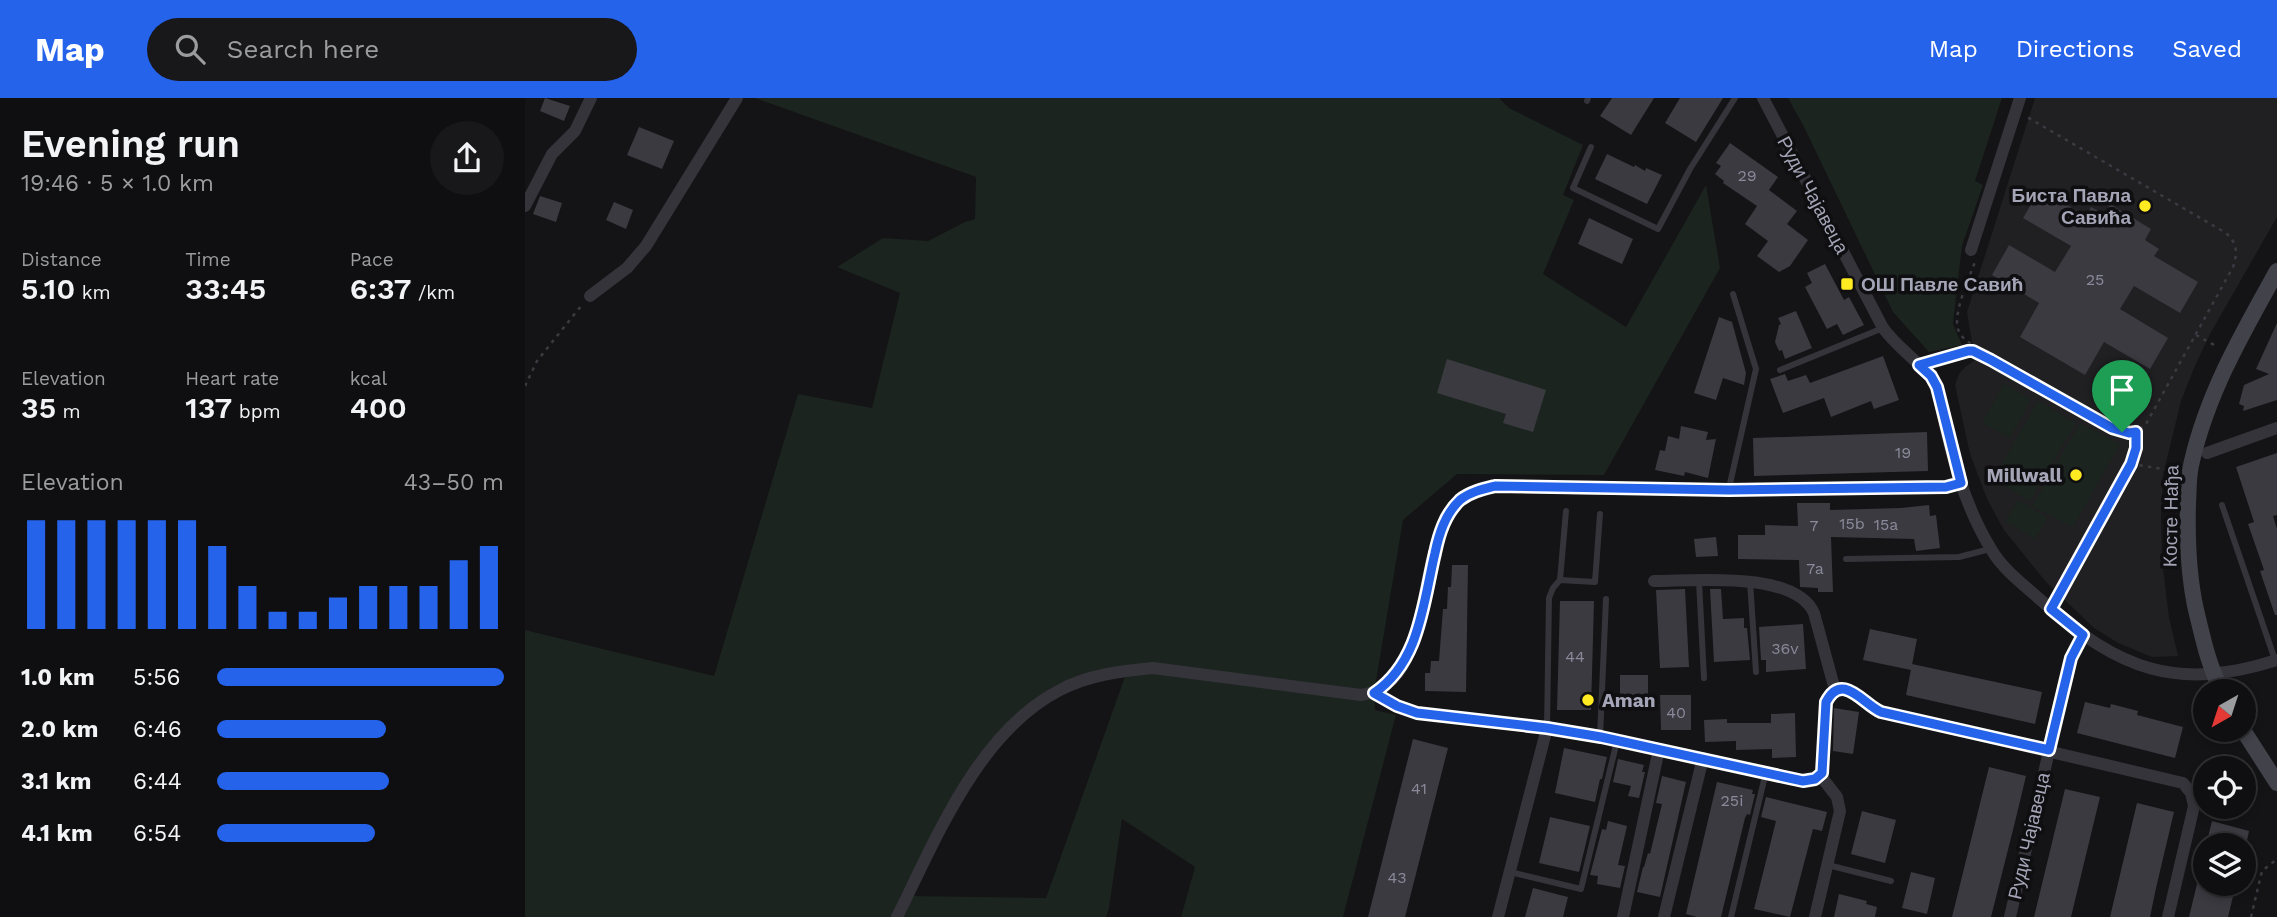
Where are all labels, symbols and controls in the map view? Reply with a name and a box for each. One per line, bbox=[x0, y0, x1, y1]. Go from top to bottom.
search box bbox=[147, 18, 637, 81]
text: Map bbox=[35, 30, 105, 69]
icon: search bbox=[171, 30, 209, 68]
text: Search here bbox=[227, 34, 379, 64]
text: Map bbox=[1929, 35, 1978, 63]
text: Directions bbox=[2016, 35, 2134, 63]
text: Saved bbox=[2172, 35, 2242, 63]
button: share bbox=[430, 121, 504, 195]
text: Evening run bbox=[21, 122, 240, 166]
street label: Руди Чајавеца bbox=[1772, 132, 1854, 258]
house number: 29 bbox=[1737, 166, 1757, 185]
text: 19:46 · 5 × 1.0 km bbox=[21, 170, 214, 197]
place label: Биста Павла Савића bbox=[2012, 184, 2131, 229]
marker: Биста Павла Савића bbox=[2137, 198, 2153, 214]
text: Distance bbox=[21, 248, 102, 271]
text: Time bbox=[185, 248, 231, 271]
text: Pace bbox=[350, 248, 394, 271]
house number: 25 bbox=[2086, 270, 2104, 289]
text: 5.10 bbox=[21, 271, 75, 306]
text: 33:45 bbox=[185, 271, 266, 306]
text: 6:37 bbox=[350, 271, 411, 306]
place label: ОШ Павле Савић bbox=[1861, 273, 2023, 296]
marker: ОШ Павле Савић bbox=[1839, 276, 1855, 292]
text: km bbox=[75, 281, 111, 304]
text: /km bbox=[411, 281, 455, 304]
pin bbox=[2092, 360, 2152, 432]
text: Elevation bbox=[21, 367, 106, 390]
text: Heart rate bbox=[185, 367, 279, 390]
text: kcal bbox=[350, 367, 387, 390]
icon: arrive bbox=[2103, 371, 2141, 409]
text: 35 bbox=[21, 390, 56, 425]
text: 137 bbox=[185, 390, 232, 425]
text: 400 bbox=[350, 390, 407, 425]
text: m bbox=[56, 400, 81, 423]
text: bpm bbox=[232, 400, 281, 423]
house number: 19 bbox=[1895, 443, 1911, 462]
place label: Millwall bbox=[1987, 464, 2063, 487]
street label: Косте Нађа bbox=[2159, 464, 2183, 567]
marker: Millwall bbox=[2068, 467, 2084, 483]
text: Elevation bbox=[21, 469, 124, 496]
text: 43–50 m bbox=[404, 469, 504, 496]
house number: 15b bbox=[1839, 514, 1865, 533]
house number: 15a bbox=[1874, 515, 1898, 534]
house number: 7 bbox=[1810, 516, 1819, 535]
house number: 7a bbox=[1806, 559, 1824, 578]
house number: 36v bbox=[1771, 639, 1799, 658]
house number: 44 bbox=[1565, 647, 1585, 666]
text: 1.0 km bbox=[21, 664, 95, 691]
text: 5:56 bbox=[133, 664, 181, 691]
north arrow bbox=[2193, 679, 2256, 742]
map controls bbox=[2193, 679, 2256, 896]
place label: Aman bbox=[1602, 689, 1656, 712]
marker: Aman bbox=[1580, 692, 1596, 708]
house number: 40 bbox=[1666, 703, 1686, 722]
text: 2.0 km bbox=[21, 716, 99, 743]
text: 6:46 bbox=[133, 716, 182, 743]
button: locate bbox=[2193, 756, 2256, 819]
text: 3.1 km bbox=[21, 768, 91, 795]
text: 6:44 bbox=[133, 768, 182, 795]
street label: Руди Чајавеца bbox=[2003, 770, 2055, 902]
house number: 41 bbox=[1411, 779, 1427, 798]
house number: 25i bbox=[1721, 791, 1743, 810]
text: 4.1 km bbox=[21, 820, 93, 847]
text: 6:54 bbox=[133, 820, 181, 847]
button: layers bbox=[2193, 833, 2256, 896]
house number: 43 bbox=[1387, 868, 1407, 887]

